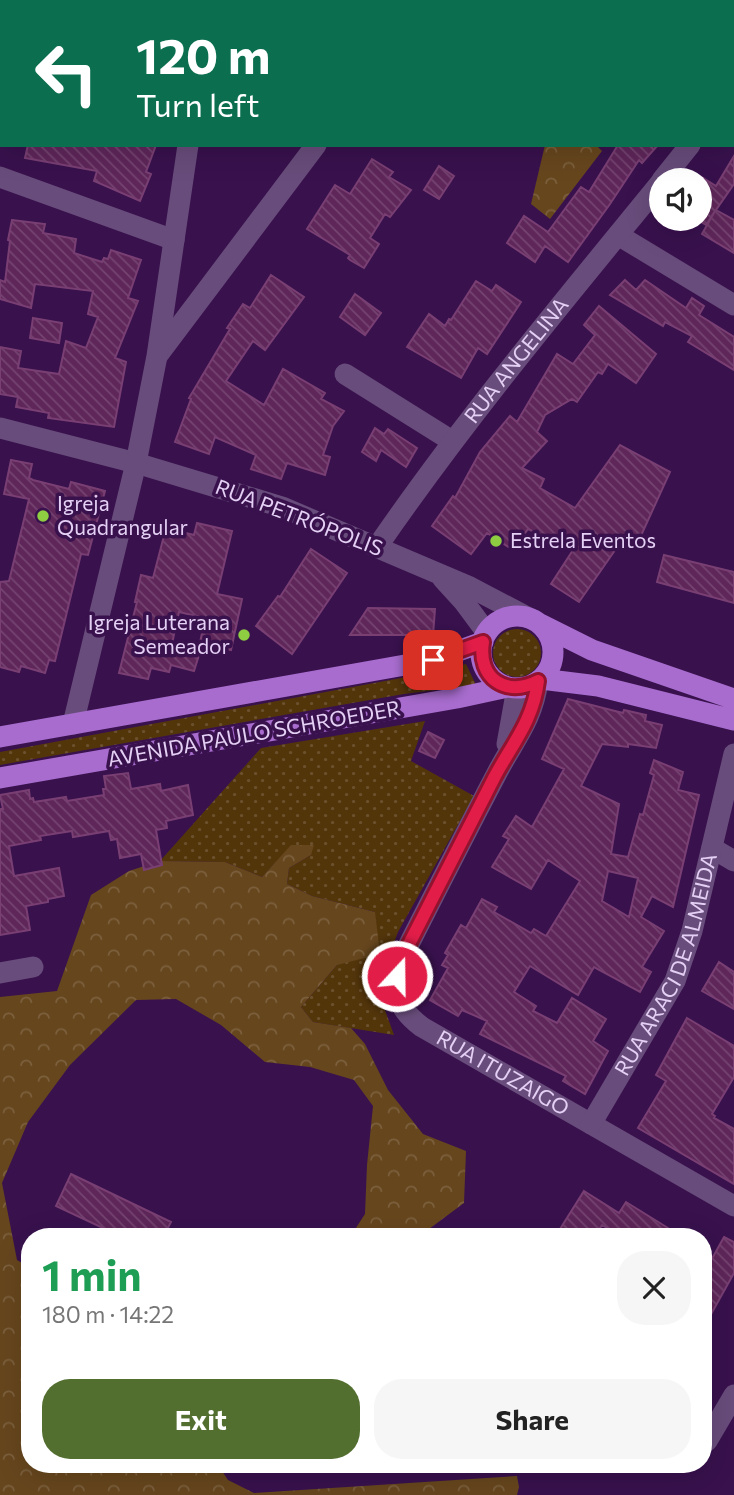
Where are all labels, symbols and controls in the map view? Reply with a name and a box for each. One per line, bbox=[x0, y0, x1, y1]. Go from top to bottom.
text: 120 m bbox=[136, 24, 270, 84]
icon: left bbox=[21, 28, 112, 119]
text: Turn left bbox=[136, 84, 260, 124]
map controls bbox=[649, 168, 712, 231]
button: sound bbox=[649, 168, 712, 231]
street label: RUA ANGELINA bbox=[458, 292, 573, 427]
street label: RUA PETRÓPOLIS bbox=[212, 473, 387, 560]
place label: Igreja Quadrangular bbox=[57, 490, 188, 539]
marker: Igreja Quadrangular bbox=[35, 508, 51, 524]
place label: Estrela Eventos bbox=[510, 527, 656, 552]
marker: Estrela Eventos bbox=[488, 533, 504, 549]
place label: Igreja Luterana Semeador bbox=[88, 609, 230, 658]
marker: Igreja Luterana Semeador bbox=[236, 627, 252, 643]
pin bbox=[403, 630, 463, 690]
icon: arrive bbox=[414, 641, 452, 679]
street label: AVENIDA PAULO SCHROEDER bbox=[105, 694, 402, 771]
street label: RUA ARACI DE ALMEIDA bbox=[608, 851, 721, 1080]
position arrow bbox=[360, 939, 434, 1013]
street label: RUA ITUZAIGO bbox=[433, 1024, 574, 1120]
text: 1 min bbox=[42, 1248, 142, 1300]
button: close bbox=[617, 1251, 691, 1325]
text: 180 m · 14:22 bbox=[42, 1300, 174, 1328]
button: Exit bbox=[42, 1379, 360, 1459]
button: Share bbox=[374, 1379, 691, 1459]

